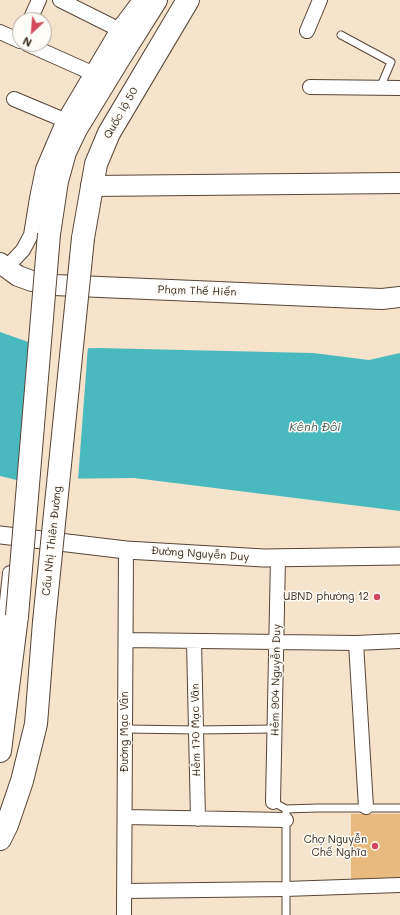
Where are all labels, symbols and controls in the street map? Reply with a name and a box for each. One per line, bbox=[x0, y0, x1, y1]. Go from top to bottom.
north arrow bbox=[12, 12, 52, 52]
text: N bbox=[20, 34, 34, 51]
street label: Quốc lộ 50 bbox=[101, 85, 141, 141]
street label: Phạm Thế Hiển bbox=[157, 283, 237, 299]
water label: Kênh Đôi bbox=[289, 420, 341, 434]
street label: Cầu Nhị Thiên Đường bbox=[40, 485, 64, 597]
street label: Đường Nguyễn Duy bbox=[150, 544, 250, 564]
place label: UBND phường 12 bbox=[283, 590, 369, 604]
marker: UBND phường 12 bbox=[372, 592, 382, 602]
street label: Hẻm 904 Nguyễn Duy bbox=[268, 624, 284, 736]
street label: Hẻm 170 Mạc Vân bbox=[189, 683, 203, 777]
street label: Đường Mạc Vân bbox=[118, 691, 132, 773]
place label: Chợ Nguyễn Chế Nghĩa bbox=[304, 833, 367, 859]
marker: Chợ Nguyễn Chế Nghĩa bbox=[370, 841, 380, 851]

